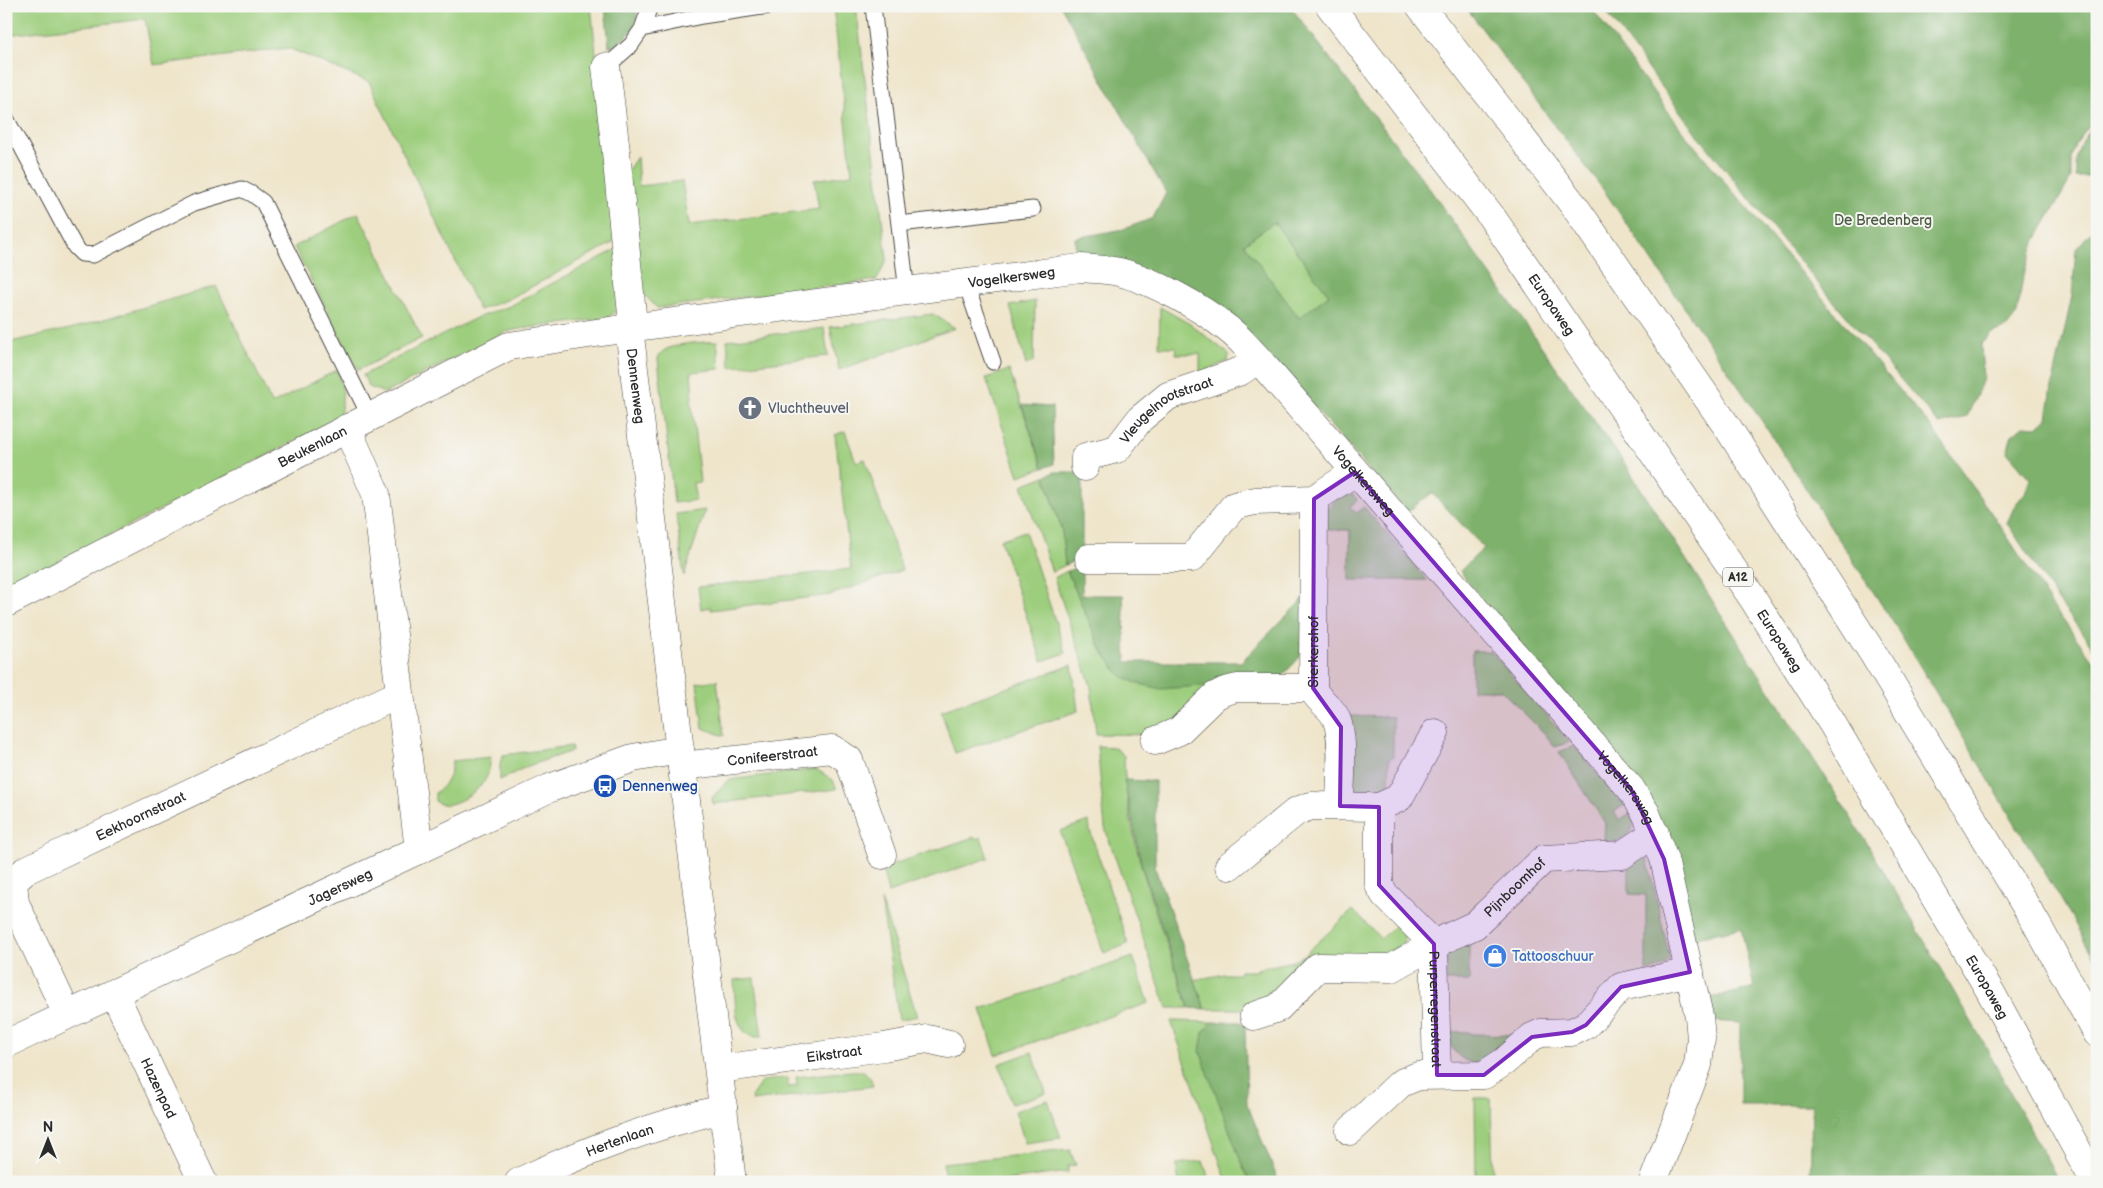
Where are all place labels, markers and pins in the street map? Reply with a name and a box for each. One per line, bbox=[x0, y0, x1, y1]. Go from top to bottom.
church icon: Vluchtheuvel bbox=[737, 395, 763, 421]
place label: Vluchtheuvel bbox=[768, 400, 849, 417]
bus stop icon: Dennenweg bbox=[592, 773, 618, 799]
place label: Dennenweg bbox=[622, 778, 698, 795]
shop icon: Tattooschuur bbox=[1482, 943, 1508, 969]
place label: Tattooschuur bbox=[1512, 948, 1595, 965]

